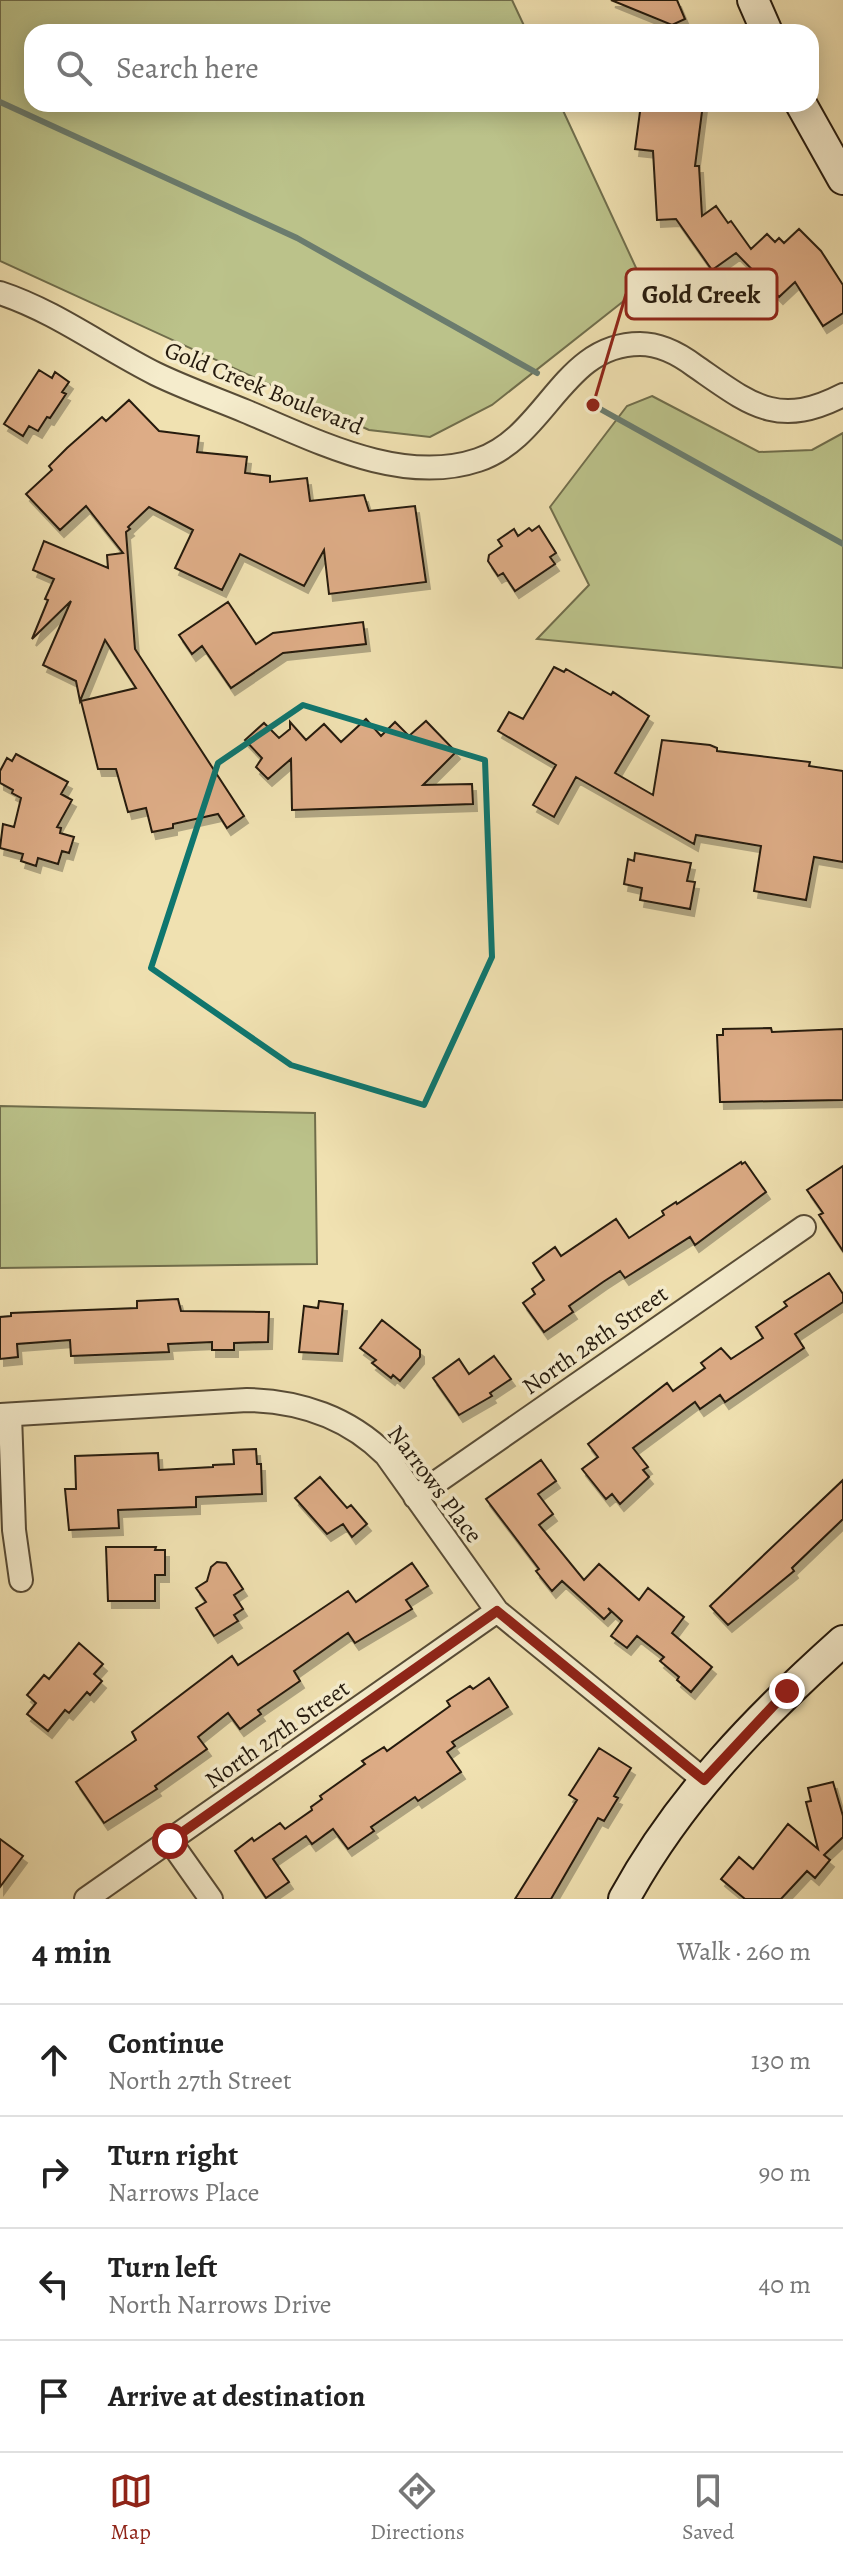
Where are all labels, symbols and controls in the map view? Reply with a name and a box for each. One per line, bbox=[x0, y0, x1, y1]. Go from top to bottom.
search box bbox=[24, 24, 819, 112]
icon: search bbox=[52, 46, 96, 90]
text: Search here bbox=[116, 48, 259, 88]
callout: Gold Creek bbox=[626, 269, 777, 319]
text: Gold Creek bbox=[642, 277, 761, 312]
street label: Gold Creek Boulevard bbox=[160, 334, 368, 443]
street label: North 28th Street bbox=[516, 1278, 674, 1402]
street label: Narrows Place bbox=[380, 1419, 490, 1549]
street label: North 27th Street bbox=[198, 1672, 356, 1796]
route end bbox=[769, 1673, 805, 1709]
route start bbox=[152, 1823, 188, 1859]
text: 4 min bbox=[32, 1928, 111, 1975]
text: Walk · 260 m bbox=[677, 1934, 811, 1969]
text: Continue bbox=[108, 2023, 224, 2063]
icon: ahead bbox=[32, 2038, 76, 2082]
text: 130 m bbox=[751, 2043, 811, 2078]
text: North 27th Street bbox=[108, 2063, 292, 2098]
text: Turn right bbox=[108, 2135, 238, 2175]
icon: right bbox=[32, 2150, 76, 2194]
text: 90 m bbox=[759, 2155, 811, 2190]
text: Narrows Place bbox=[108, 2175, 259, 2210]
text: Turn left bbox=[108, 2247, 217, 2287]
icon: left bbox=[32, 2262, 76, 2306]
text: 40 m bbox=[759, 2267, 811, 2302]
text: North Narrows Drive bbox=[108, 2287, 331, 2322]
icon: arrive bbox=[32, 2374, 76, 2418]
text: Arrive at destination bbox=[108, 2376, 365, 2416]
tab: Map bbox=[109, 2469, 153, 2547]
tab: Directions bbox=[370, 2469, 465, 2547]
tab: Saved bbox=[682, 2469, 734, 2547]

